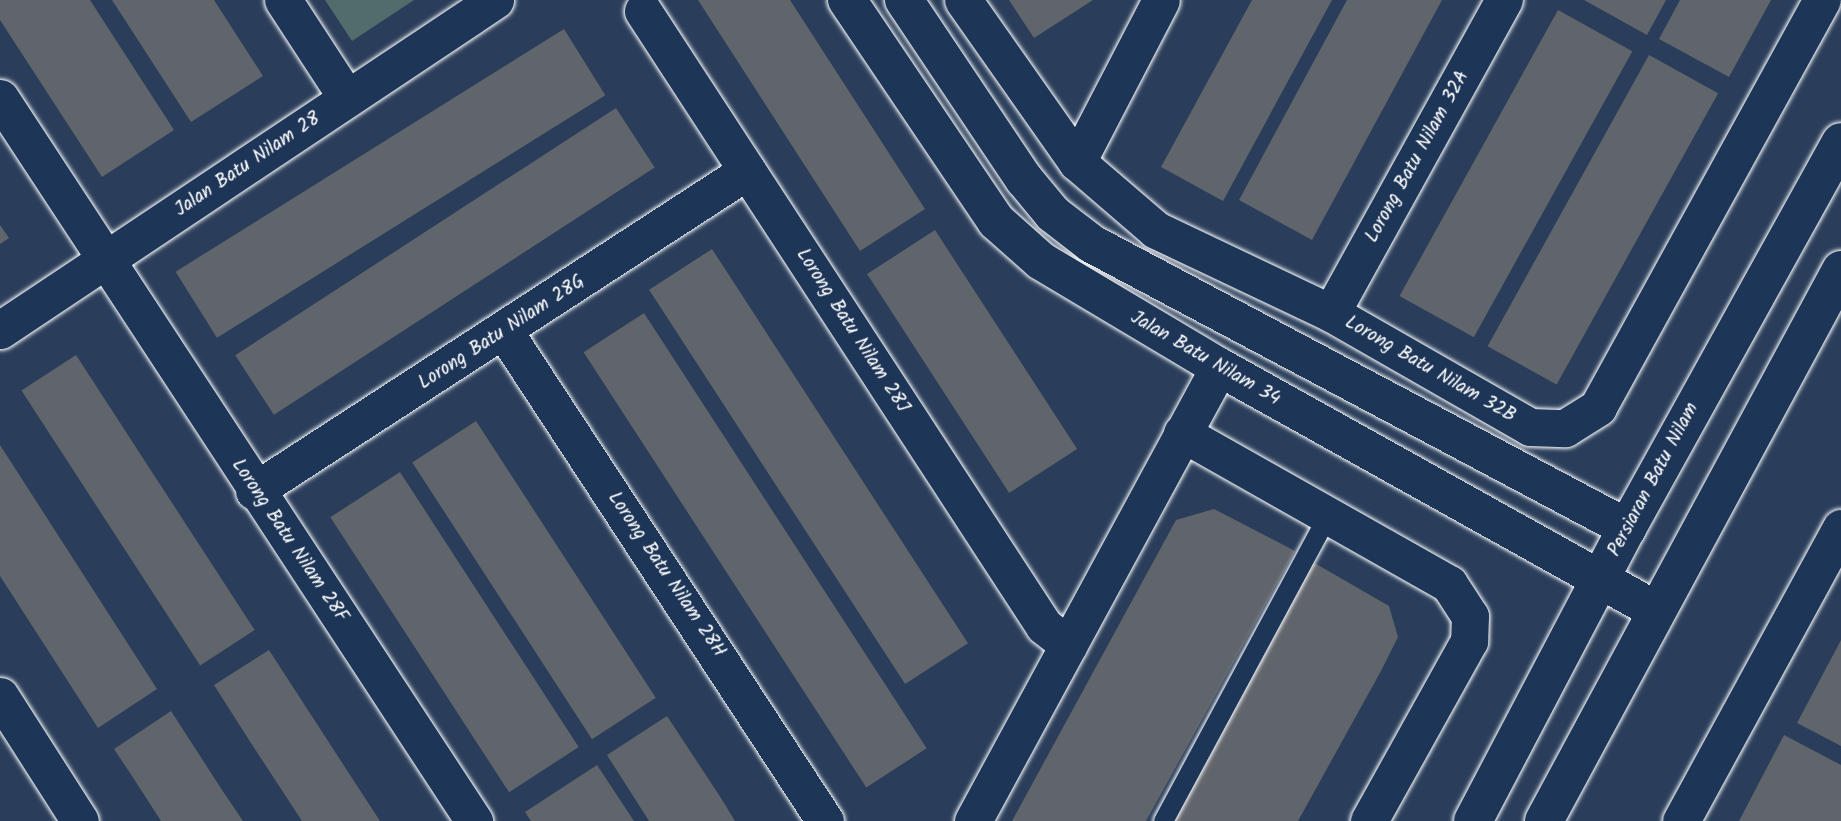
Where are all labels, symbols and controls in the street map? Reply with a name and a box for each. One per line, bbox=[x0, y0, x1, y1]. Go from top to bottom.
street label: Lorong Batu Nilam 32A bbox=[1361, 67, 1475, 247]
street label: Jalan Batu Nilam 28 bbox=[171, 108, 325, 222]
street label: Lorong Batu Nilam 28J bbox=[790, 245, 914, 417]
street label: Lorong Batu Nilam 28G bbox=[415, 271, 589, 395]
street label: Jalan Batu Nilam 34 bbox=[1126, 307, 1284, 411]
street label: Lorong Batu Nilam 32B bbox=[1341, 312, 1519, 428]
street label: Persiaran Batu Nilam bbox=[1604, 399, 1704, 561]
street label: Lorong Batu Nilam 28F bbox=[226, 455, 352, 627]
street label: Lorong Batu Nilam 28H bbox=[602, 488, 730, 662]

